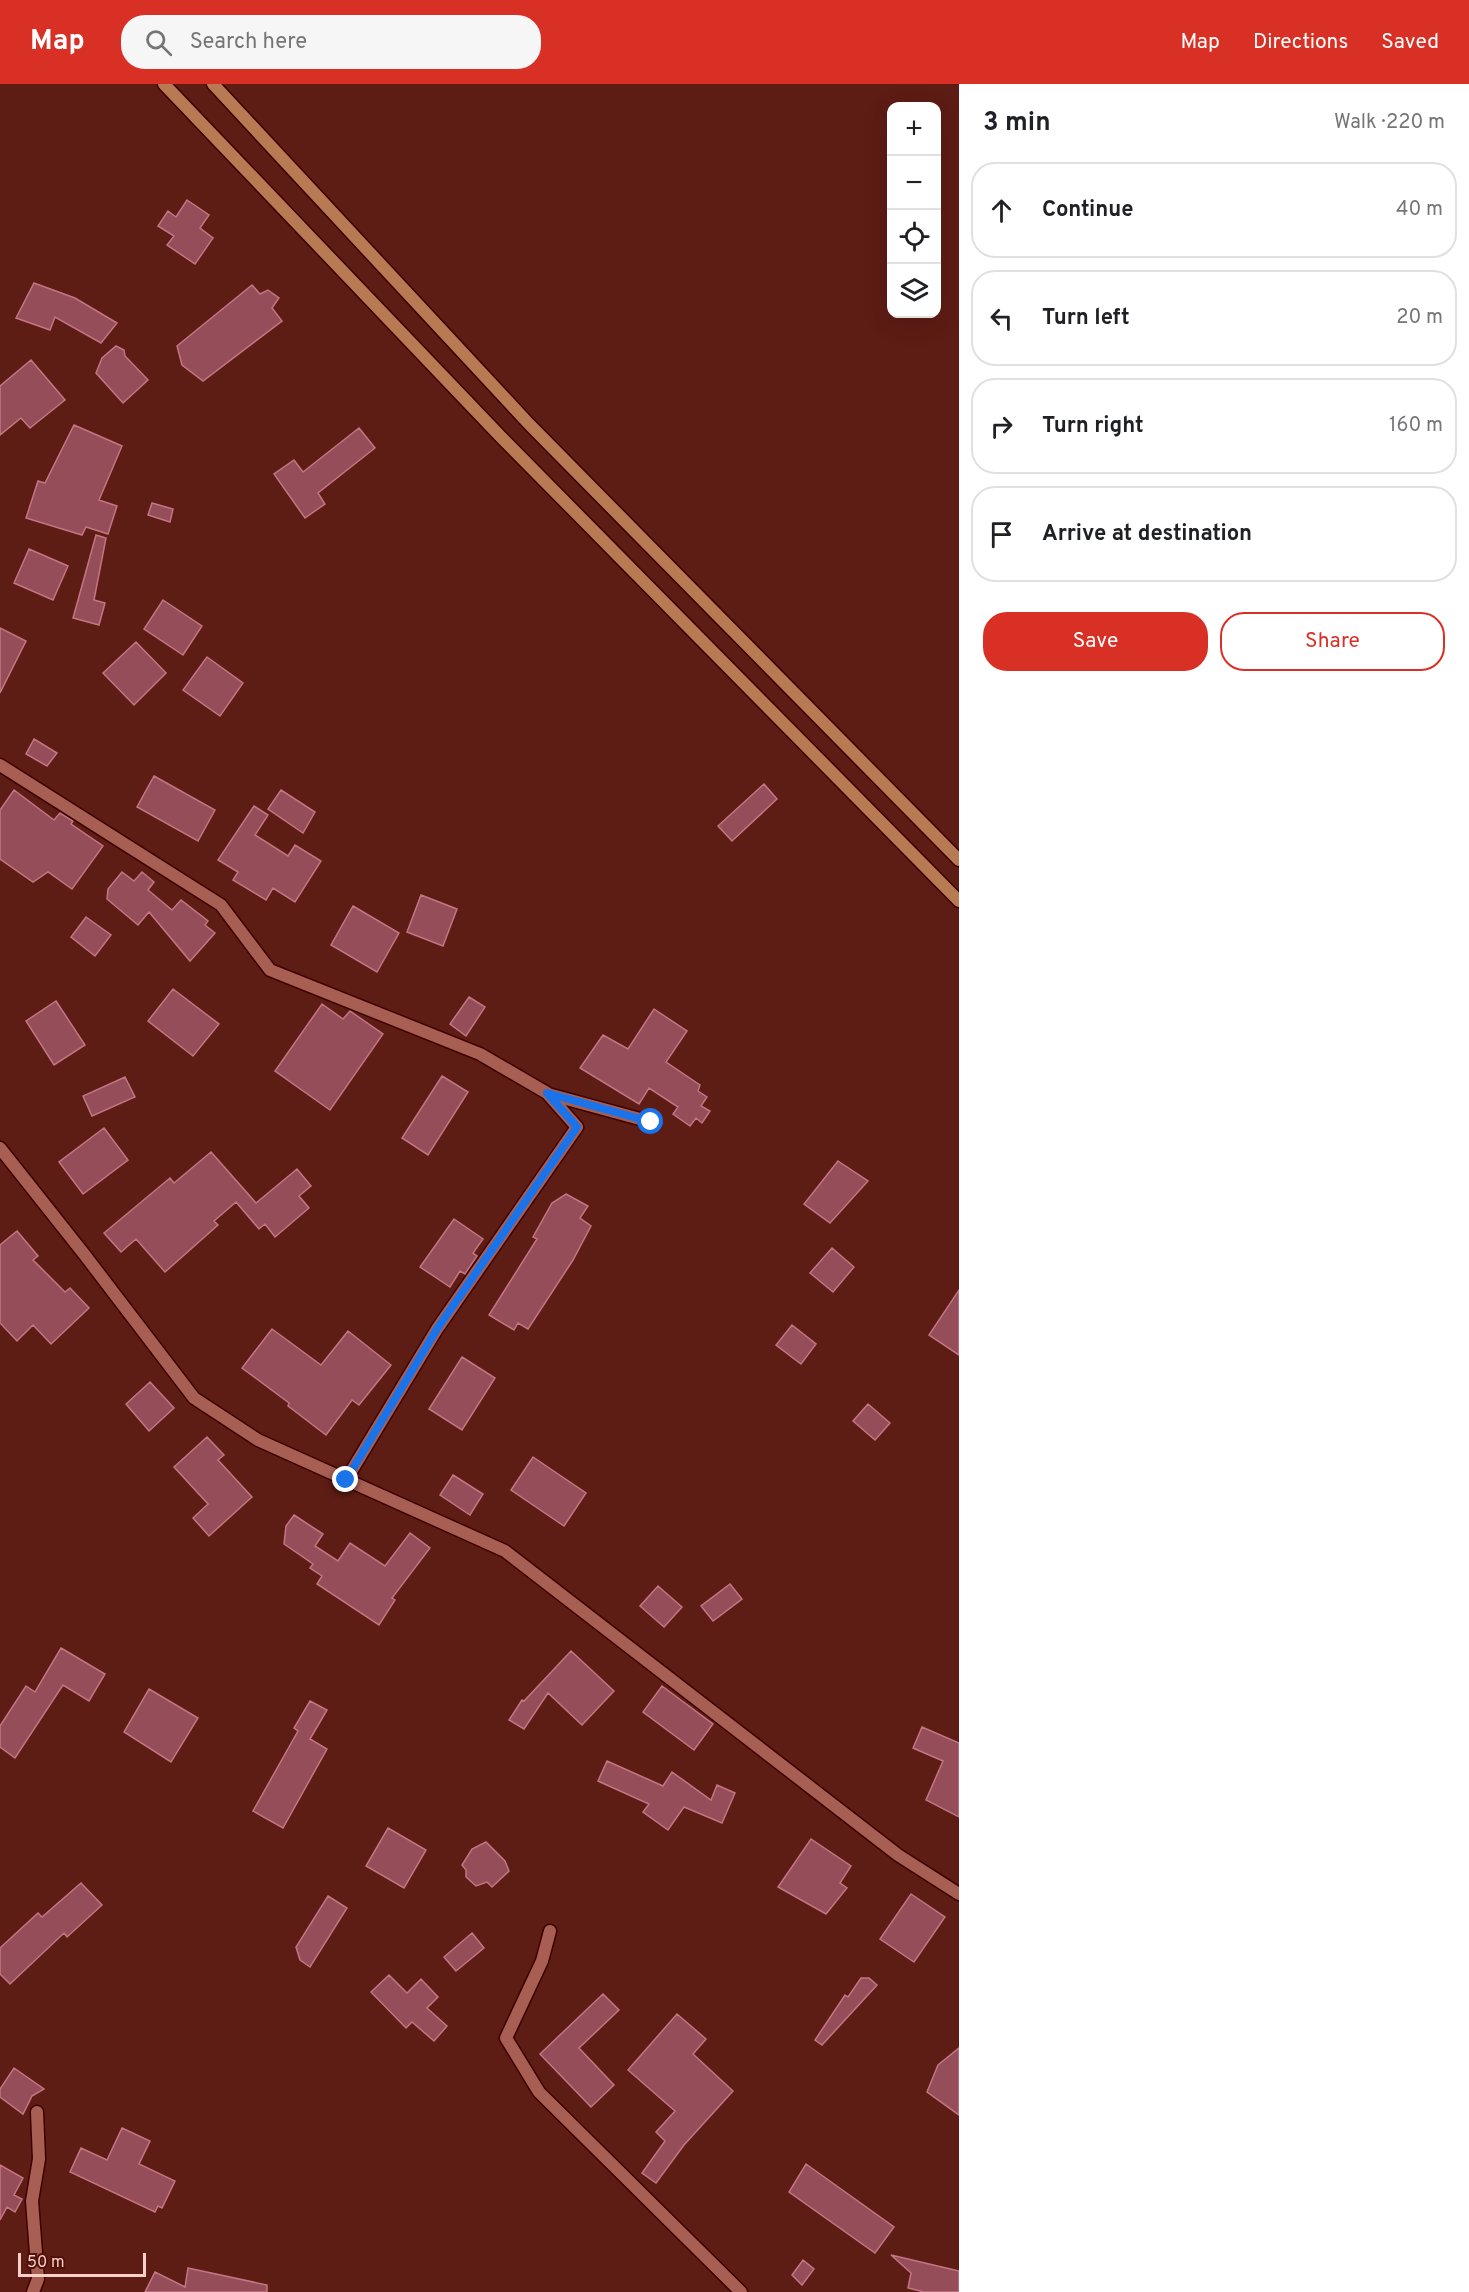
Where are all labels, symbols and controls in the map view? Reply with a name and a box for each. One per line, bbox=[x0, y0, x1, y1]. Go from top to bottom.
search box bbox=[121, 15, 541, 69]
text: Map bbox=[30, 24, 85, 60]
icon: search bbox=[142, 26, 175, 59]
text: Search here bbox=[190, 29, 307, 56]
text: Map bbox=[1180, 29, 1220, 56]
text: Directions bbox=[1253, 29, 1348, 56]
text: Saved bbox=[1381, 29, 1439, 56]
map controls bbox=[887, 102, 941, 318]
button: + bbox=[887, 102, 941, 156]
text: 3 min bbox=[983, 107, 1051, 140]
text: Walk · 220 m bbox=[1334, 110, 1445, 136]
button: − bbox=[887, 156, 941, 210]
icon: ahead bbox=[985, 194, 1018, 227]
text: Continue bbox=[1042, 197, 1133, 224]
text: 40 m bbox=[1396, 197, 1443, 223]
button: locate bbox=[887, 210, 941, 264]
button: layers bbox=[887, 264, 941, 318]
icon: left bbox=[985, 302, 1018, 335]
text: Turn left bbox=[1042, 305, 1130, 332]
text: 20 m bbox=[1396, 305, 1443, 331]
icon: right bbox=[985, 410, 1018, 443]
text: Turn right bbox=[1042, 413, 1144, 440]
text: 160 m bbox=[1389, 413, 1443, 439]
icon: arrive bbox=[985, 518, 1018, 551]
text: Arrive at destination bbox=[1042, 521, 1252, 548]
button: Save bbox=[983, 612, 1208, 671]
button: Share bbox=[1220, 612, 1445, 671]
route start bbox=[637, 1108, 663, 1134]
route end bbox=[332, 1466, 358, 1492]
scale bar bbox=[18, 2250, 146, 2278]
text: 50 m bbox=[27, 2253, 65, 2273]

